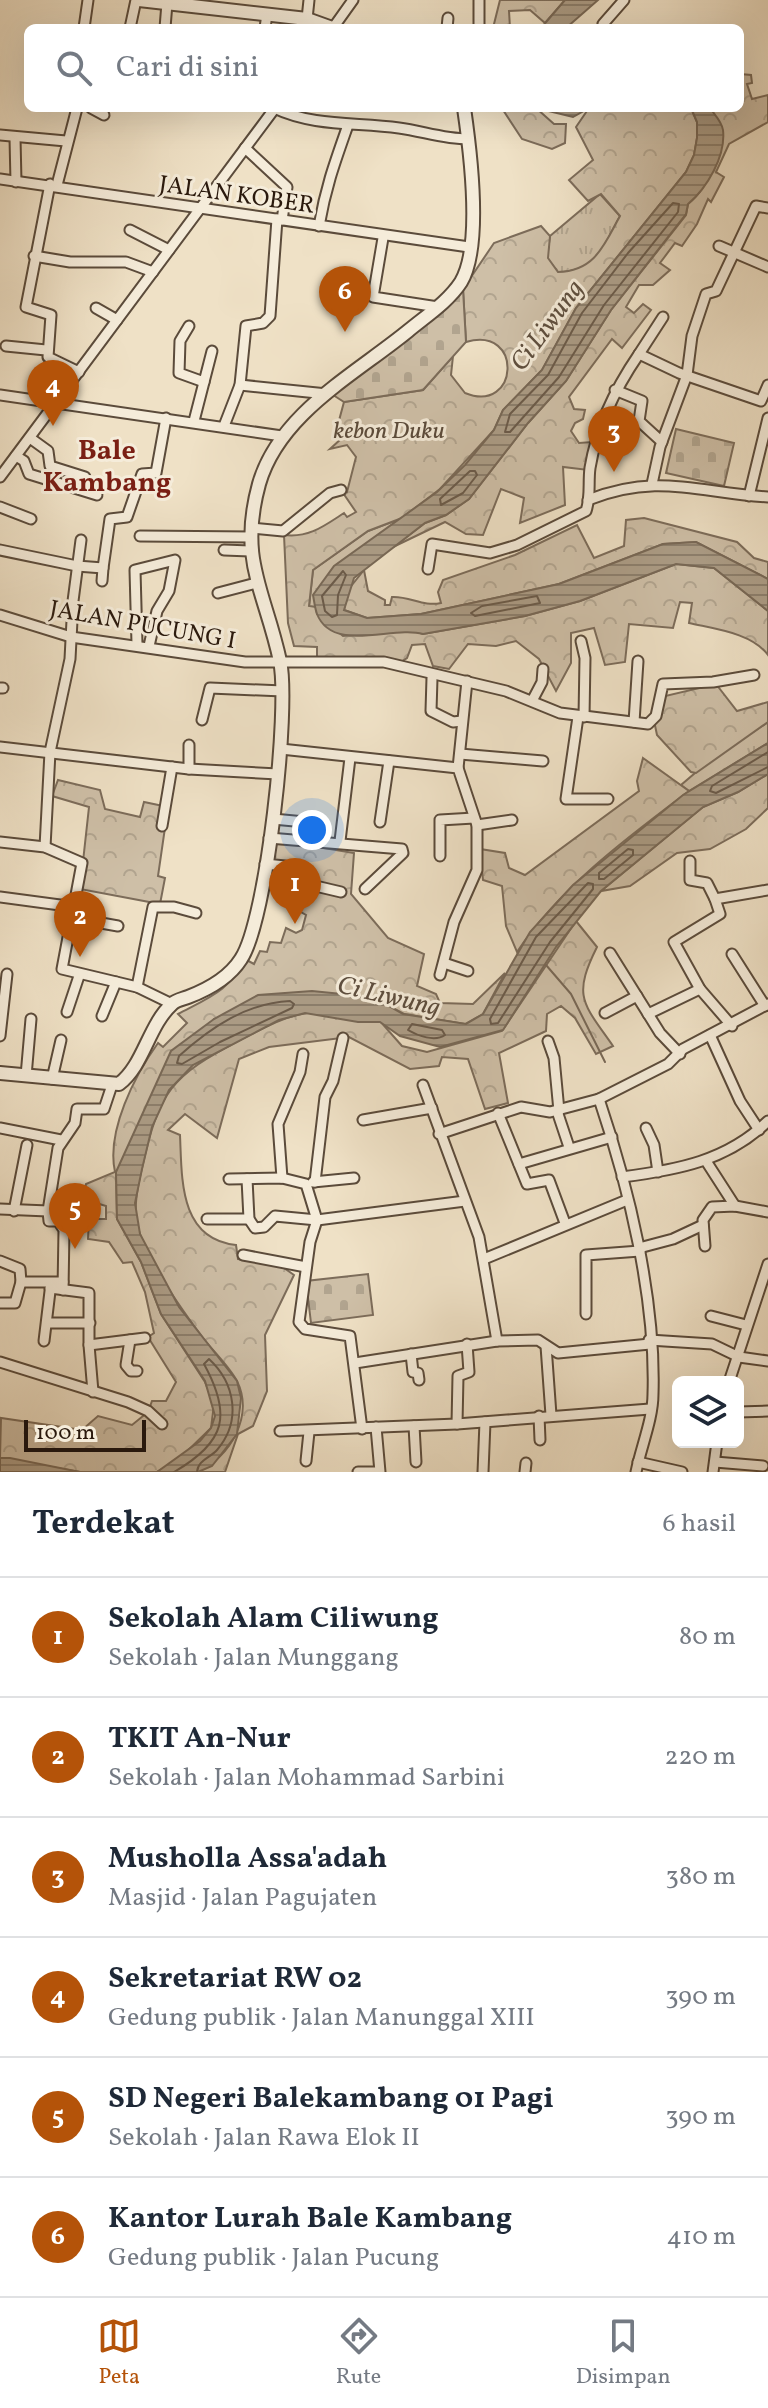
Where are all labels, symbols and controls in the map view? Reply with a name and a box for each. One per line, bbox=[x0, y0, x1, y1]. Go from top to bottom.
search box bbox=[24, 24, 744, 112]
icon: search bbox=[52, 46, 96, 90]
text: Cari di sini bbox=[116, 47, 259, 89]
street label: JALAN KOBER bbox=[157, 168, 317, 224]
pin: 6 bbox=[319, 266, 371, 332]
water label: Ci Liwung bbox=[502, 273, 593, 379]
pin: 4 bbox=[27, 360, 79, 426]
pin: 3 bbox=[588, 406, 640, 472]
park label: kebon Duku bbox=[333, 415, 445, 449]
district label: Bale Kambang bbox=[43, 432, 171, 503]
street label: JALAN PUCUNG I bbox=[47, 593, 238, 659]
your location bbox=[292, 810, 332, 850]
pin: 1 bbox=[269, 858, 321, 924]
pin: 2 bbox=[54, 891, 106, 957]
water label: Ci Liwung bbox=[334, 968, 443, 1026]
pin: 5 bbox=[49, 1183, 101, 1249]
map controls bbox=[672, 1376, 744, 1448]
button: layers bbox=[672, 1376, 744, 1448]
scale bar bbox=[24, 1416, 146, 1452]
text: 100 m bbox=[36, 1418, 95, 1449]
text: Terdekat bbox=[32, 1501, 175, 1548]
text: 6 hasil bbox=[662, 1506, 736, 1542]
text: Sekolah Alam Ciliwung bbox=[108, 1598, 439, 1640]
text: 1 bbox=[53, 1619, 63, 1655]
text: 80 m bbox=[679, 1619, 736, 1655]
text: Sekolah · Jalan Munggang bbox=[108, 1640, 399, 1676]
text: TKIT An-Nur bbox=[108, 1718, 291, 1760]
text: 2 bbox=[51, 1739, 65, 1775]
text: 220 m bbox=[664, 1739, 736, 1775]
text: Sekolah · Jalan Mohammad Sarbini bbox=[108, 1760, 505, 1796]
text: Musholla Assa'adah bbox=[108, 1838, 387, 1880]
text: 3 bbox=[51, 1859, 65, 1895]
text: 380 m bbox=[666, 1859, 736, 1895]
text: Masjid · Jalan Pagujaten bbox=[108, 1880, 377, 1916]
text: Sekretariat RW 02 bbox=[108, 1958, 362, 2000]
text: 4 bbox=[50, 1979, 66, 2015]
text: 390 m bbox=[665, 1979, 736, 2015]
text: Gedung publik · Jalan Manunggal XIII bbox=[108, 2000, 535, 2036]
text: SD Negeri Balekambang 01 Pagi bbox=[108, 2078, 554, 2120]
text: 5 bbox=[52, 2099, 64, 2135]
text: 390 m bbox=[665, 2099, 736, 2135]
text: Sekolah · Jalan Rawa Elok II bbox=[108, 2120, 420, 2156]
text: Kantor Lurah Bale Kambang bbox=[108, 2198, 512, 2240]
text: 6 bbox=[51, 2219, 65, 2255]
text: 410 m bbox=[667, 2219, 736, 2255]
text: Gedung publik · Jalan Pucung bbox=[108, 2240, 439, 2276]
tab: Peta bbox=[97, 2314, 141, 2393]
tab: Rute bbox=[336, 2314, 381, 2393]
tab: Disimpan bbox=[576, 2314, 671, 2393]

